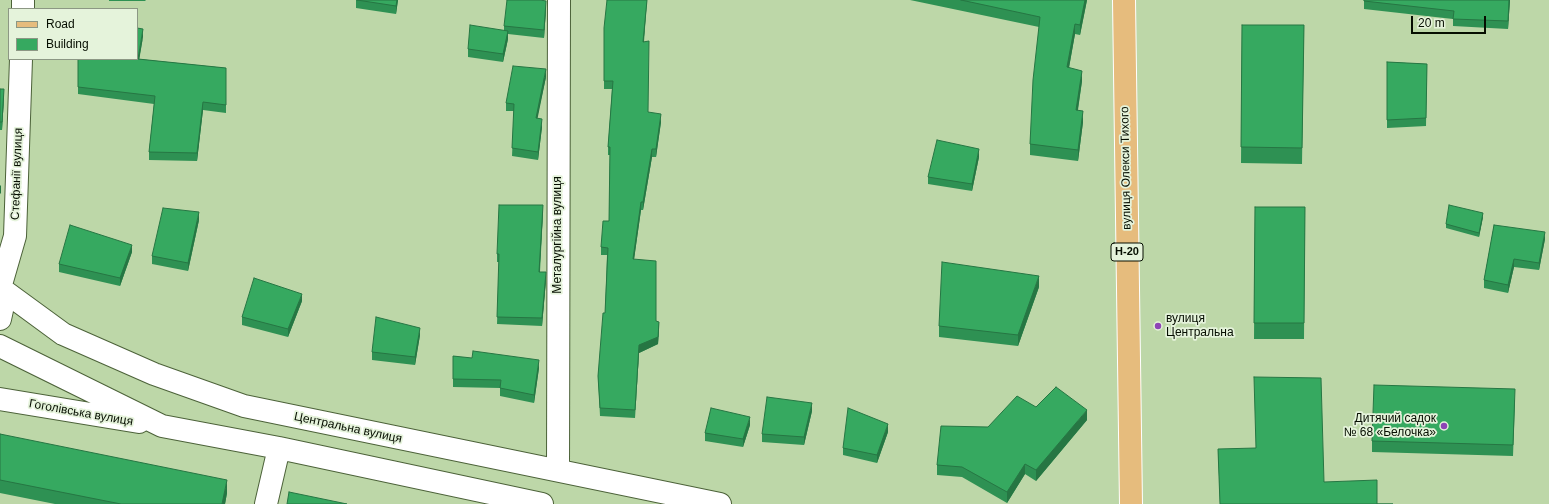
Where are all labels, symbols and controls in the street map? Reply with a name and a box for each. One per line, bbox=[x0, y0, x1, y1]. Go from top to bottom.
legend bbox=[8, 8, 138, 60]
scale bar bbox=[1413, 8, 1488, 34]
text: 20 m bbox=[1418, 16, 1445, 30]
text: Road bbox=[46, 17, 75, 31]
text: Building bbox=[46, 37, 89, 51]
street label: вулиця Олекси Тихого bbox=[1118, 106, 1134, 230]
street label: Стефанії вулиця bbox=[8, 128, 26, 220]
street label: Металургійна вулиця bbox=[551, 176, 565, 294]
road number: Н-20 bbox=[1111, 243, 1143, 261]
place label: вулиця Центральна bbox=[1166, 312, 1234, 340]
marker: вулиця Центральна bbox=[1153, 321, 1163, 331]
street label: Гоголівська вулиця bbox=[28, 397, 134, 429]
street label: Центральна вулиця bbox=[293, 410, 403, 446]
place label: Дитячий садок № 68 «Белочка» bbox=[1344, 412, 1436, 440]
marker: Дитячий садок № 68 «Белочка» bbox=[1439, 421, 1449, 431]

